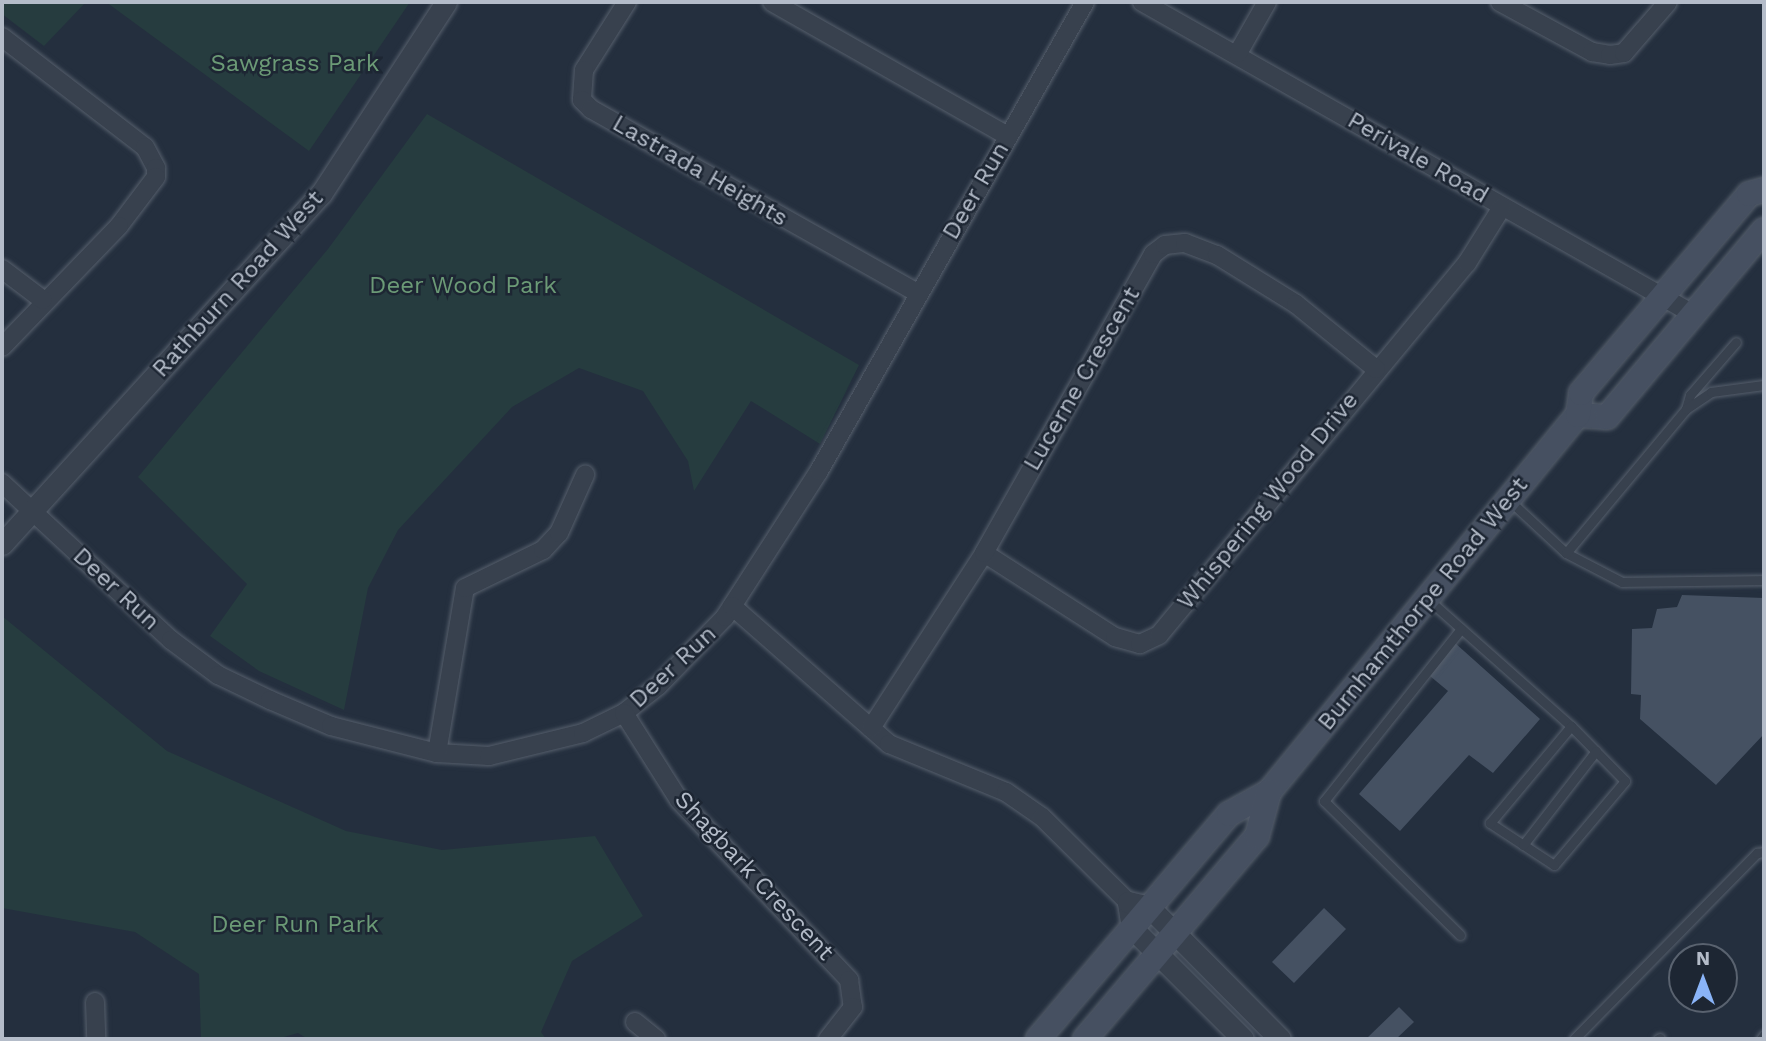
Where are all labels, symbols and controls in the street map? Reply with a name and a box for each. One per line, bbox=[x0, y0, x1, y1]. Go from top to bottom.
park label: Sawgrass Park bbox=[211, 50, 379, 78]
street label: Perivale Road bbox=[1342, 106, 1494, 210]
street label: Lastrada Heights bbox=[607, 109, 793, 233]
street label: Deer Run bbox=[936, 137, 1016, 245]
street label: Rathburn Road West bbox=[146, 184, 330, 384]
park label: Deer Wood Park bbox=[369, 272, 557, 300]
street label: Lucerne Crescent bbox=[1018, 282, 1146, 476]
street label: Whispering Wood Drive bbox=[1171, 386, 1365, 616]
street label: Burnhamthorpe Road West bbox=[1312, 471, 1534, 737]
street label: Deer Run bbox=[67, 542, 165, 636]
street label: Deer Run bbox=[624, 620, 722, 714]
street label: Shagbark Crescent bbox=[668, 785, 840, 967]
park label: Deer Run Park bbox=[211, 911, 379, 939]
north arrow bbox=[1668, 943, 1738, 1013]
text: N bbox=[1696, 947, 1710, 970]

